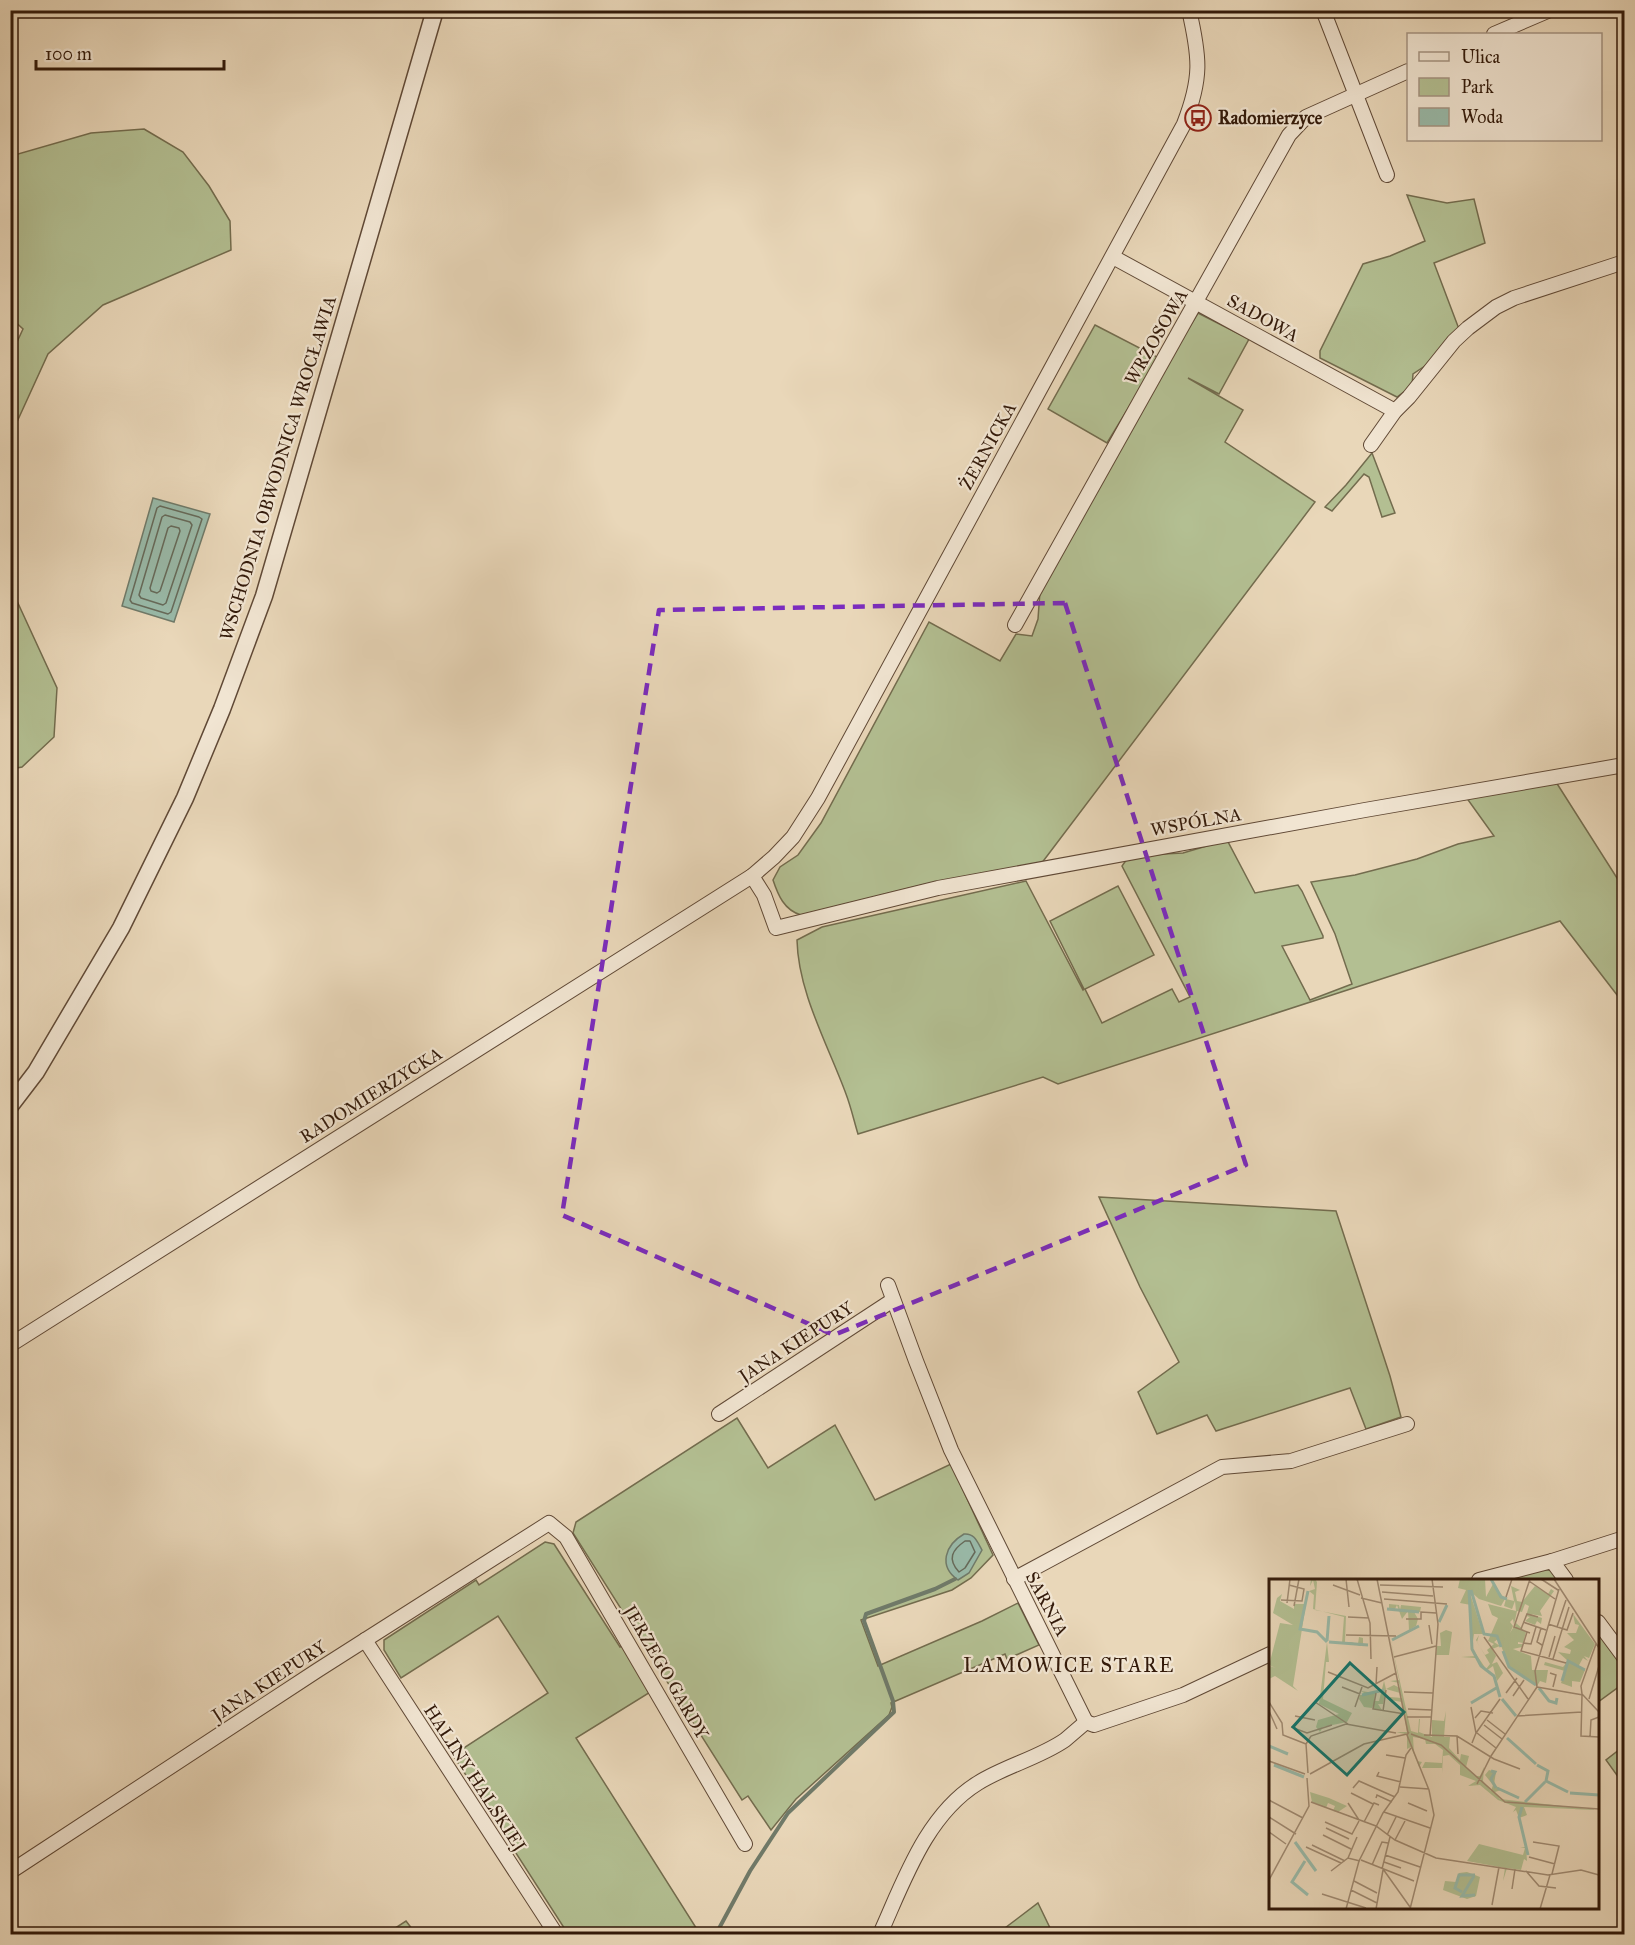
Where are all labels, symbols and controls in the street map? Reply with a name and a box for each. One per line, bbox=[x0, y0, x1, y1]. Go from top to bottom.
scale bar bbox=[36, 33, 224, 71]
legend bbox=[1407, 33, 1602, 141]
text: 100 m bbox=[45, 43, 92, 65]
text: Ulica bbox=[1461, 46, 1501, 68]
text: Park bbox=[1461, 76, 1494, 98]
bus stop icon: Radomierzyce bbox=[1183, 103, 1213, 133]
text: Woda bbox=[1461, 106, 1504, 128]
place label: Radomierzyce bbox=[1218, 107, 1323, 130]
street label: WRZOSOWA bbox=[1120, 285, 1192, 389]
street label: SADOWA bbox=[1223, 289, 1303, 347]
street label: WSCHODNIA OBWODNICA WROCŁAWIA bbox=[215, 293, 341, 643]
street label: ŻERNICKA bbox=[954, 398, 1021, 494]
street label: WSPÓLNA bbox=[1149, 801, 1243, 841]
street label: RADOMIERZYCKA bbox=[296, 1042, 446, 1148]
street label: JANA KIEPURY bbox=[733, 1297, 858, 1389]
street label: SARNIA bbox=[1021, 1568, 1073, 1640]
inset map bbox=[1269, 1579, 1599, 1909]
street label: JERZEGO GARDY bbox=[617, 1599, 714, 1744]
street label: JANA KIEPURY bbox=[206, 1636, 331, 1728]
district label: LAMOWICE STARE bbox=[963, 1653, 1175, 1677]
street label: HALINY HALSKIEJ bbox=[418, 1700, 531, 1857]

